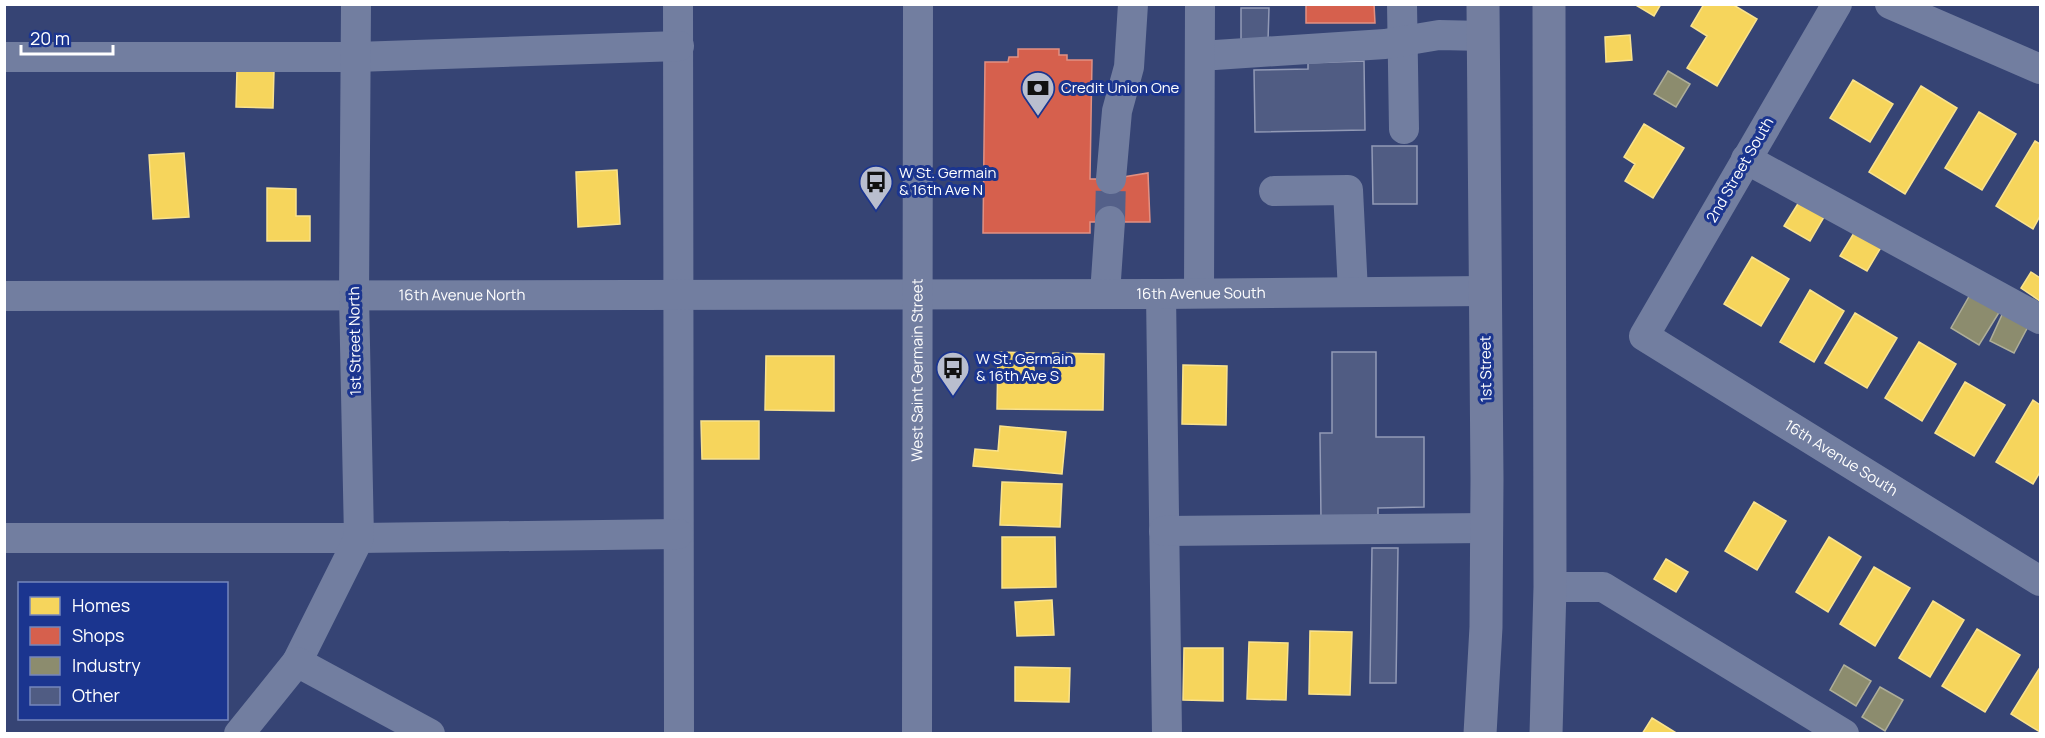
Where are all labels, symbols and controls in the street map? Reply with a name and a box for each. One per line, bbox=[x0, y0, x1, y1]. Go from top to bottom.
scale bar bbox=[21, 18, 112, 56]
text: 20 m bbox=[30, 26, 70, 50]
bank icon: Credit Union One bbox=[1020, 70, 1056, 117]
place label: Credit Union One bbox=[1061, 77, 1180, 98]
street label: 2nd Street South bbox=[1701, 113, 1778, 226]
place label: W St. Germain & 16th Ave N bbox=[899, 162, 996, 200]
bus stop icon: W St. Germain & 16th Ave N bbox=[858, 164, 894, 211]
street label: West Saint Germain Street bbox=[906, 278, 928, 462]
street label: 16th Avenue South bbox=[1136, 282, 1266, 304]
street label: 16th Avenue North bbox=[398, 284, 526, 305]
street label: 1st Street North bbox=[343, 286, 366, 396]
street label: 1st Street bbox=[1474, 335, 1497, 403]
place label: W St. Germain & 16th Ave S bbox=[976, 348, 1073, 386]
bus stop icon: W St. Germain & 16th Ave S bbox=[935, 350, 971, 397]
street label: 16th Avenue South bbox=[1781, 415, 1902, 501]
legend bbox=[18, 582, 228, 720]
text: Homes bbox=[72, 593, 130, 617]
text: Shops bbox=[72, 623, 124, 647]
text: Industry bbox=[72, 653, 141, 677]
text: Other bbox=[72, 683, 120, 707]

